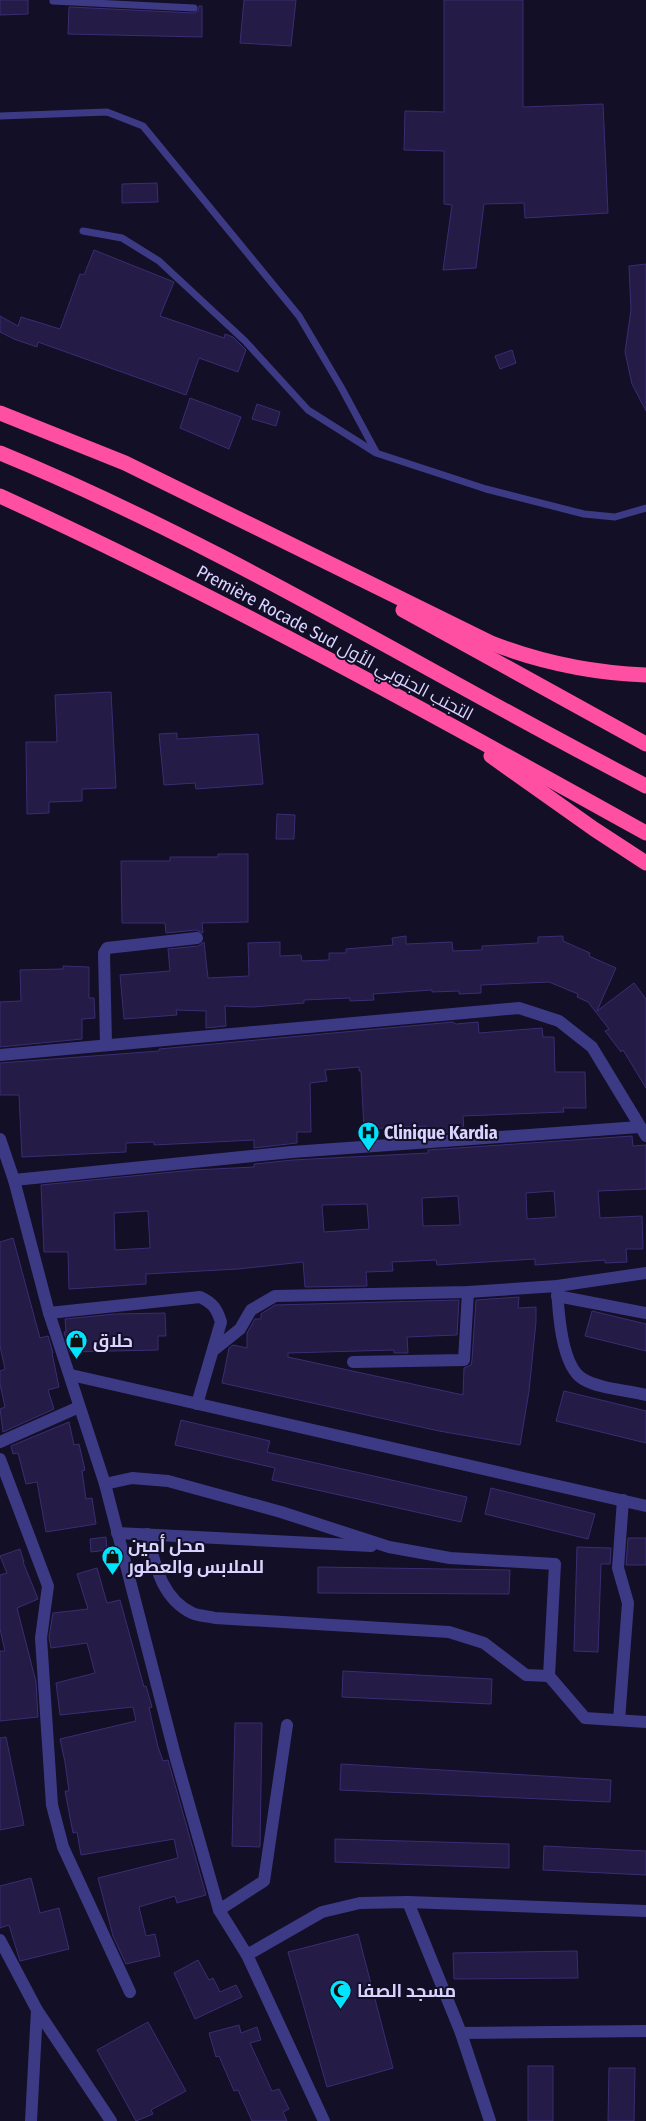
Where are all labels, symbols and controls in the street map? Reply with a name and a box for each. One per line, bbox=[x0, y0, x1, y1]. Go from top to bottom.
street label: Première Rocade Sud التجنب الجنوبي الأول bbox=[192, 561, 477, 728]
hospital icon: Clinique Kardia bbox=[356, 1121, 380, 1152]
place label: Clinique Kardia bbox=[384, 1122, 498, 1144]
shop icon: حلاق bbox=[65, 1329, 89, 1360]
place label: حلاق bbox=[93, 1330, 133, 1352]
place label: محل أمين للملابس والعطور bbox=[127, 1533, 264, 1578]
shop icon: محل أمين للملابس والعطور bbox=[100, 1544, 124, 1575]
mosque icon: مسجد الصفا bbox=[329, 1979, 353, 2010]
place label: مسجد الصفا bbox=[357, 1980, 456, 2002]

